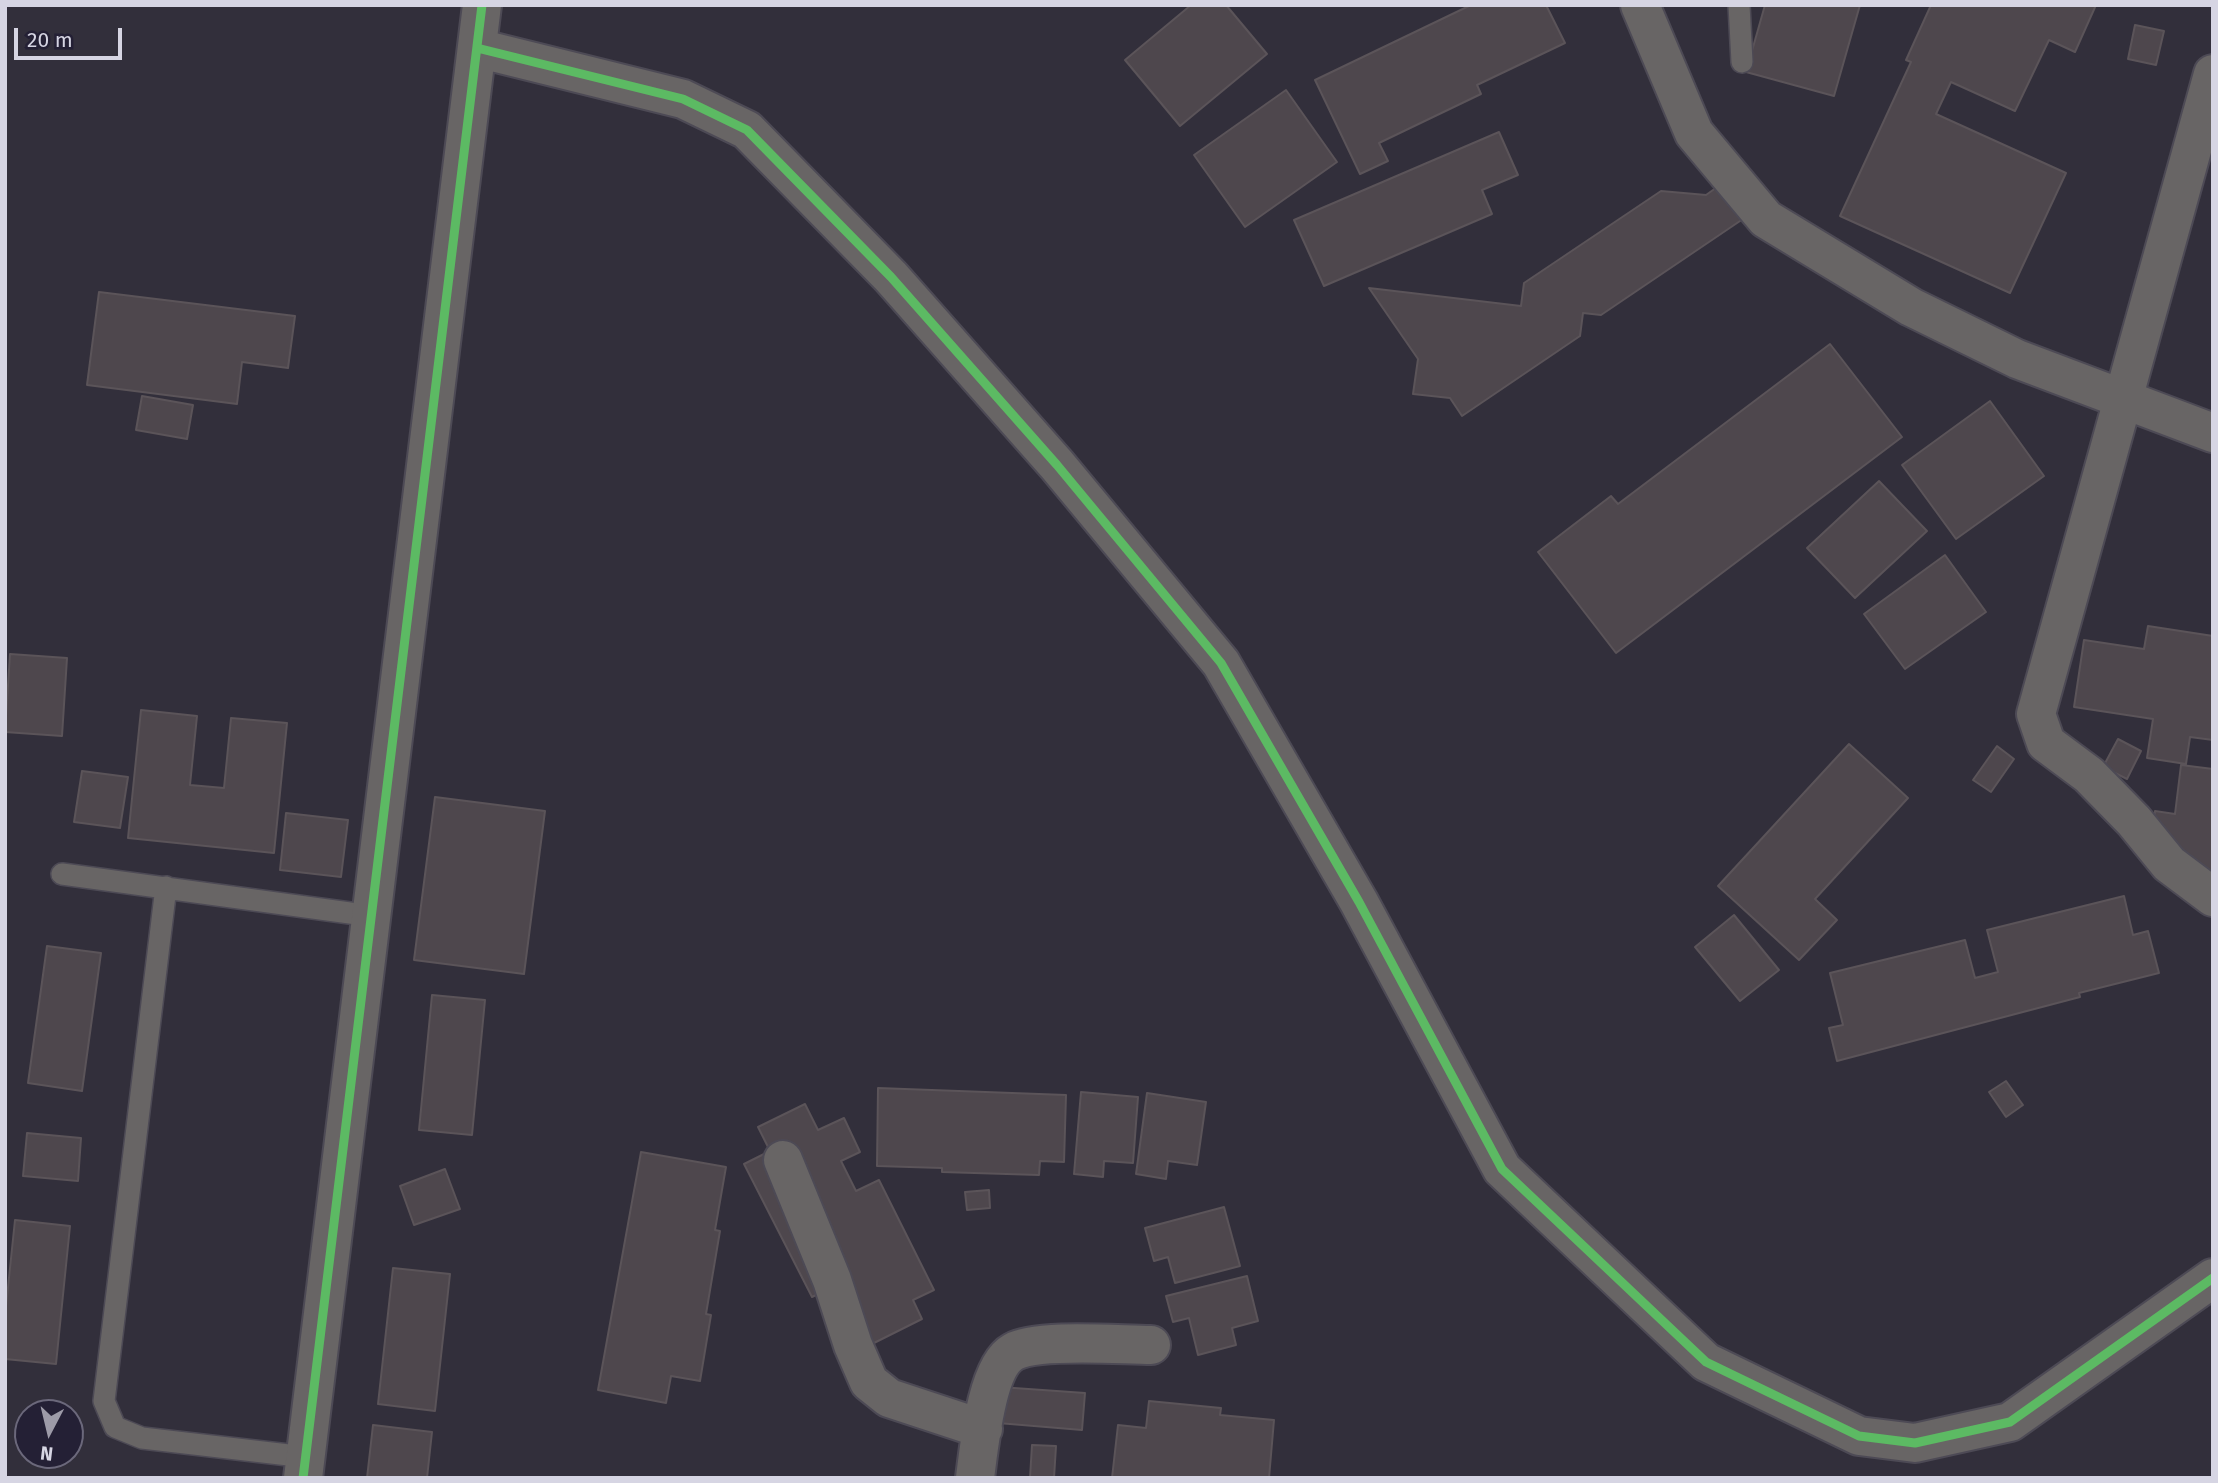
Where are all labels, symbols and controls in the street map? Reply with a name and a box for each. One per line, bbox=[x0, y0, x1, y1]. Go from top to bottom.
scale bar bbox=[18, 14, 126, 58]
text: 20 m bbox=[27, 27, 73, 53]
north arrow bbox=[14, 1399, 84, 1469]
text: N bbox=[39, 1441, 54, 1466]

